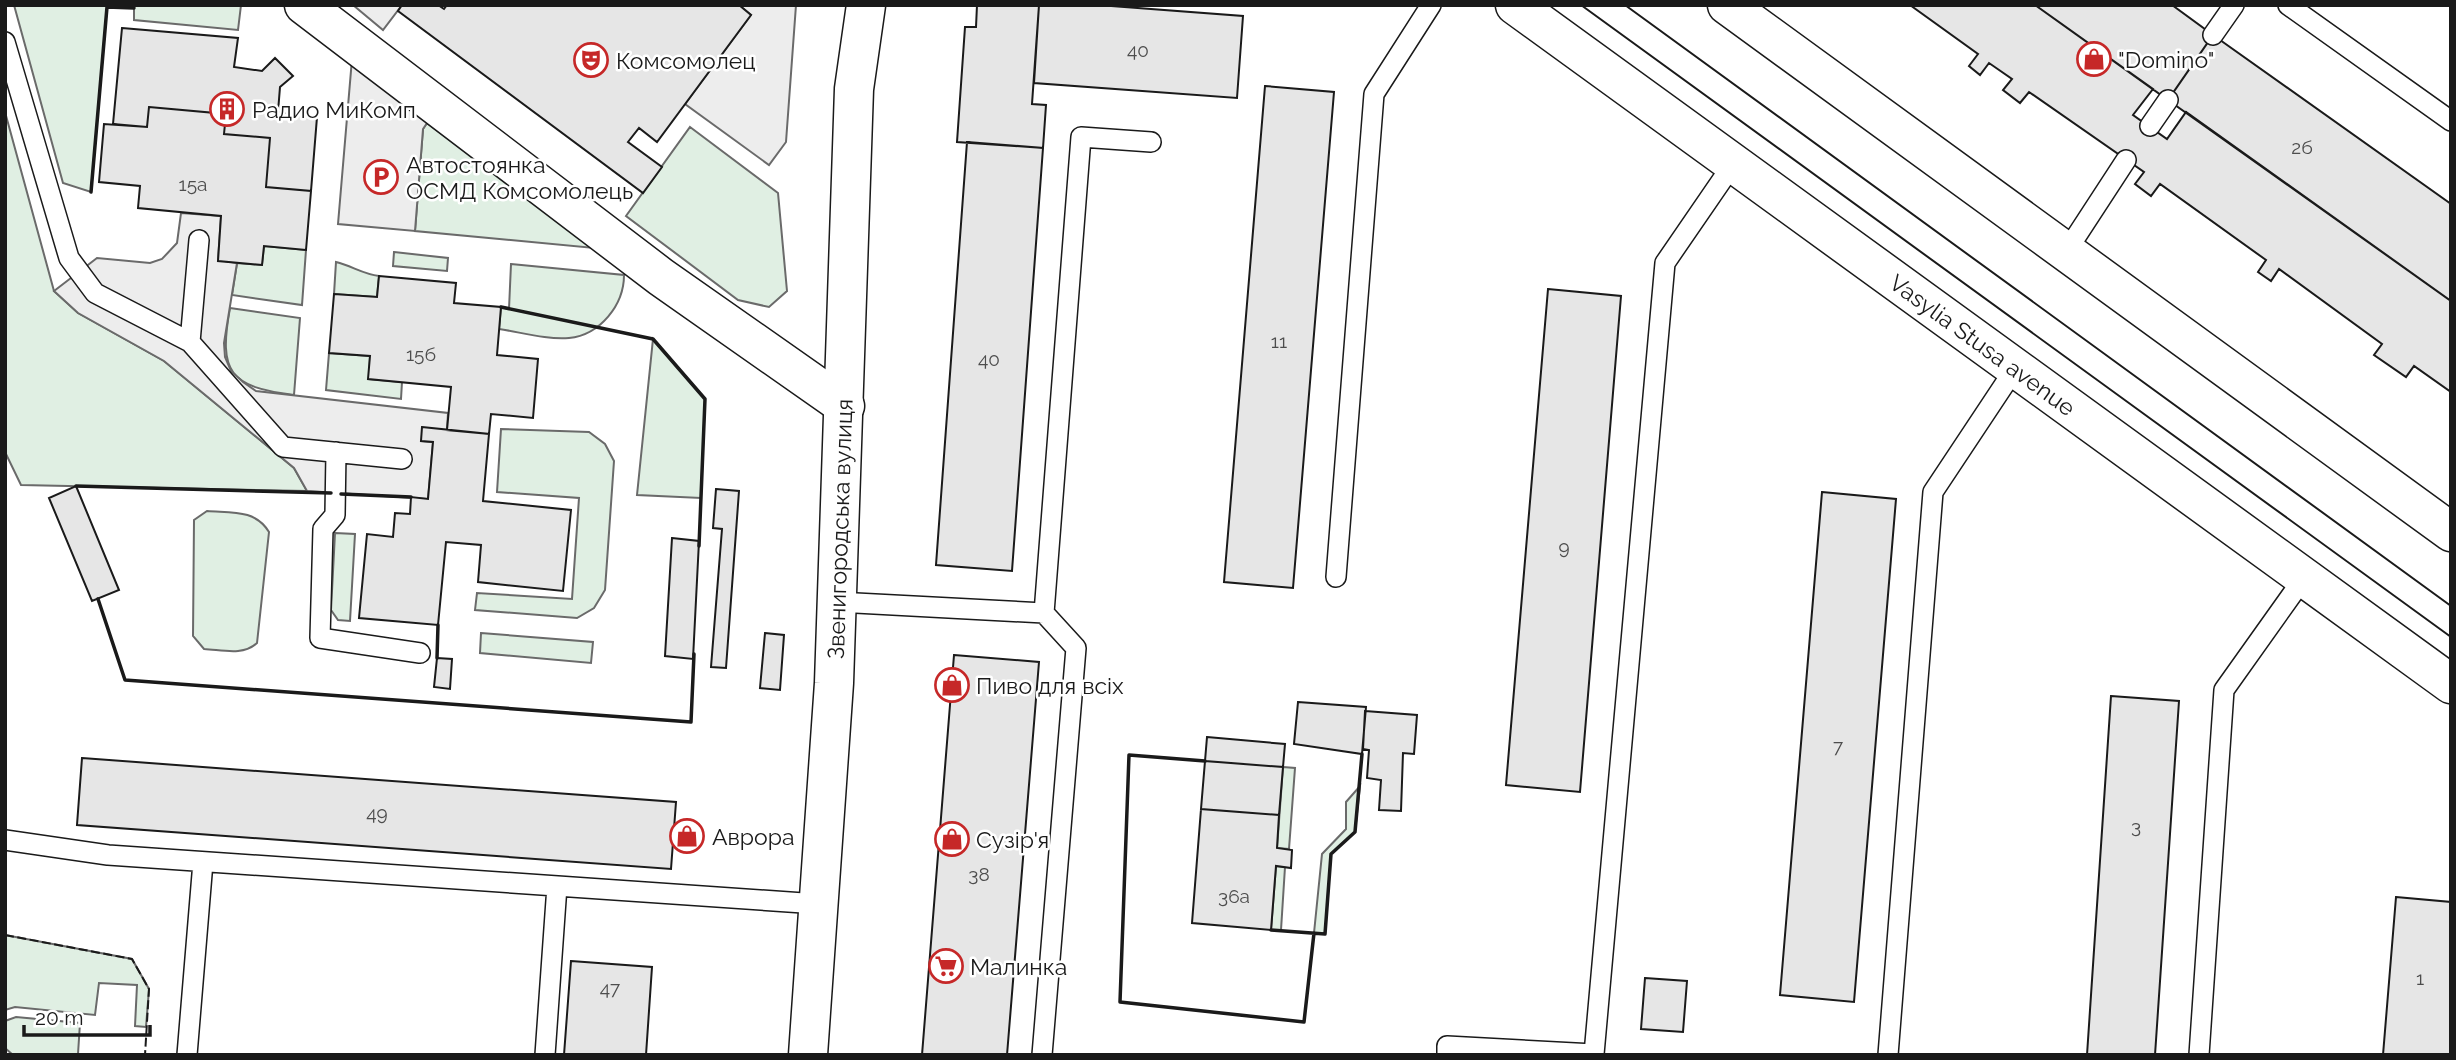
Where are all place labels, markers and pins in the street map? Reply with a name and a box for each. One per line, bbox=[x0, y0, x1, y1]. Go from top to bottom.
shop icon: "Domino" bbox=[2075, 40, 2113, 78]
theatre icon: Комсомолец bbox=[572, 41, 610, 79]
place label: "Domino" bbox=[2118, 46, 2214, 73]
place label: Комсомолец bbox=[616, 47, 756, 74]
building icon: Радио МиКомп bbox=[208, 90, 246, 128]
place label: Радио МиКомп bbox=[252, 96, 416, 123]
place label: Автостоянка ОСМД Комсомолець bbox=[406, 151, 633, 204]
parking icon: Автостоянка ОСМД Комсомолець bbox=[362, 158, 400, 196]
shop icon: Пиво для всіх bbox=[933, 666, 971, 704]
place label: Пиво для всіх bbox=[976, 672, 1124, 699]
shop icon: Аврора bbox=[668, 817, 706, 855]
shop icon: Сузір'я bbox=[933, 820, 971, 858]
place label: Аврора bbox=[712, 823, 794, 850]
place label: Сузір'я bbox=[976, 826, 1049, 853]
supermarket icon: Малинка bbox=[927, 947, 965, 985]
place label: Малинка bbox=[970, 953, 1067, 980]

